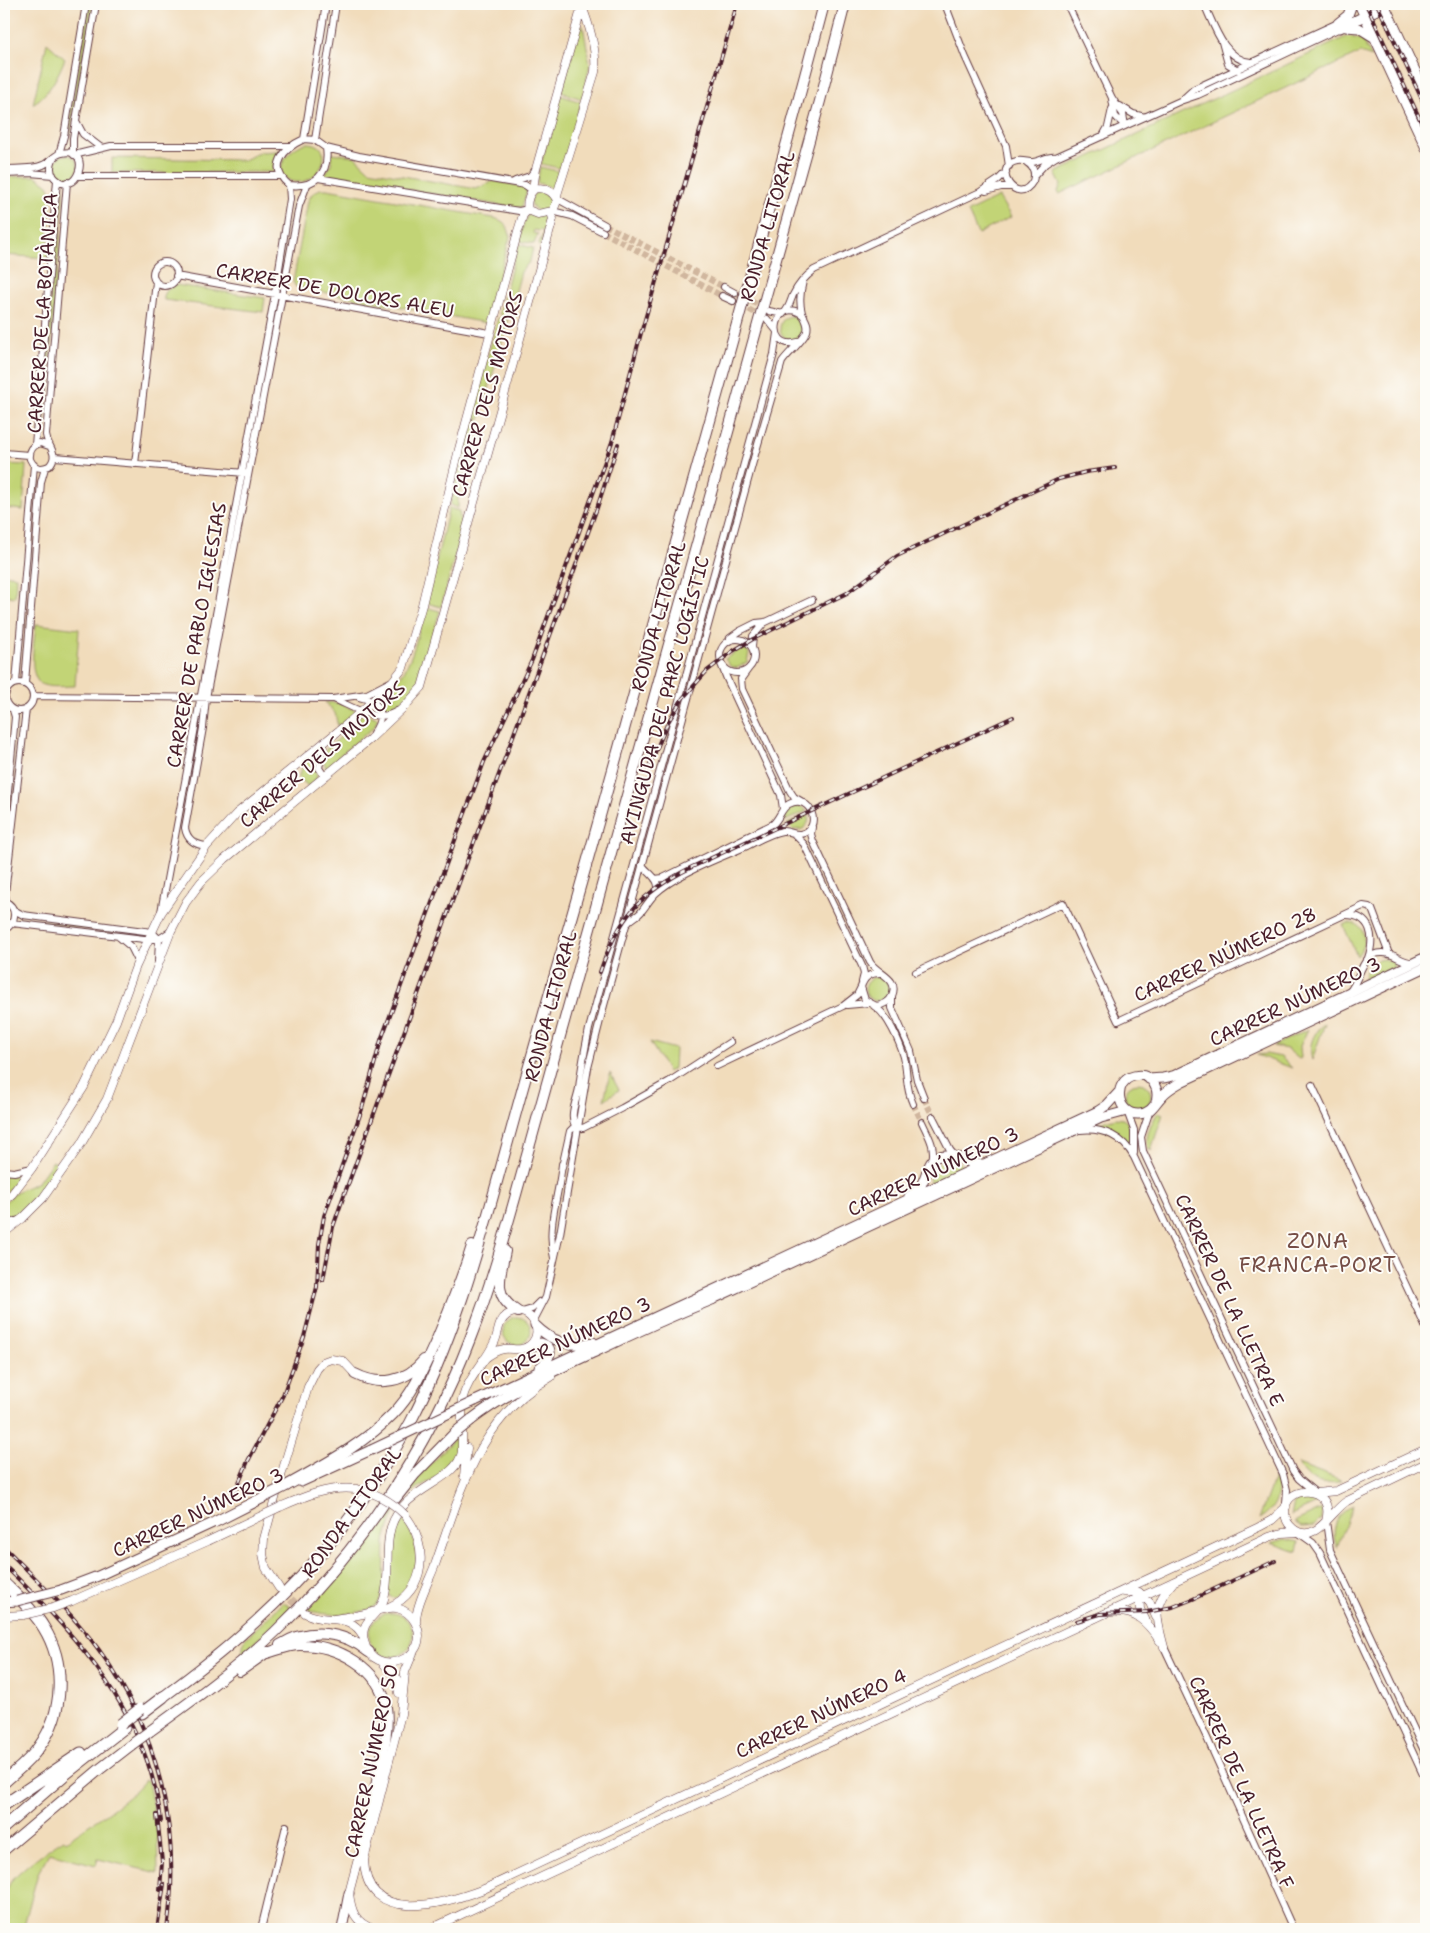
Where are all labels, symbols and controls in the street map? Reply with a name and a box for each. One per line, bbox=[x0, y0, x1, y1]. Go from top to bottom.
street label: RONDA LITORAL bbox=[734, 148, 801, 304]
street label: CARRER DE LA BOTÀNICA bbox=[21, 192, 63, 434]
street label: CARRER DE DOLORS ALEU bbox=[214, 257, 456, 324]
street label: CARRER DELS MOTORS bbox=[446, 289, 529, 500]
street label: CARRER DE PABLO IGLESIAS bbox=[161, 500, 232, 770]
street label: RONDA LITORAL bbox=[625, 538, 692, 694]
street label: AVINGUDA DEL PARC LOGÍSTIC bbox=[613, 553, 715, 847]
street label: CARRER DELS MOTORS bbox=[234, 675, 411, 834]
street label: CARRER NÚMERO 28 bbox=[1129, 900, 1321, 1008]
street label: RONDA LITORAL bbox=[518, 928, 583, 1084]
street label: CARRER NÚMERO 3 bbox=[1205, 950, 1385, 1052]
street label: CARRER NÚMERO 3 bbox=[843, 1120, 1023, 1222]
street label: CARRER DE LA LLETRA E bbox=[1169, 1190, 1290, 1410]
district label: ZONA FRANCA-PORT bbox=[1239, 1227, 1397, 1279]
street label: CARRER NÚMERO 3 bbox=[475, 1290, 655, 1392]
street label: RONDA LITORAL bbox=[296, 1442, 407, 1583]
street label: CARRER NÚMERO 3 bbox=[108, 1461, 288, 1563]
street label: CARRER NÚMERO 50 bbox=[338, 1662, 404, 1860]
street label: CARRER NÚMERO 4 bbox=[731, 1662, 911, 1764]
street label: CARRER DE LA LLETRA F bbox=[1183, 1672, 1300, 1892]

